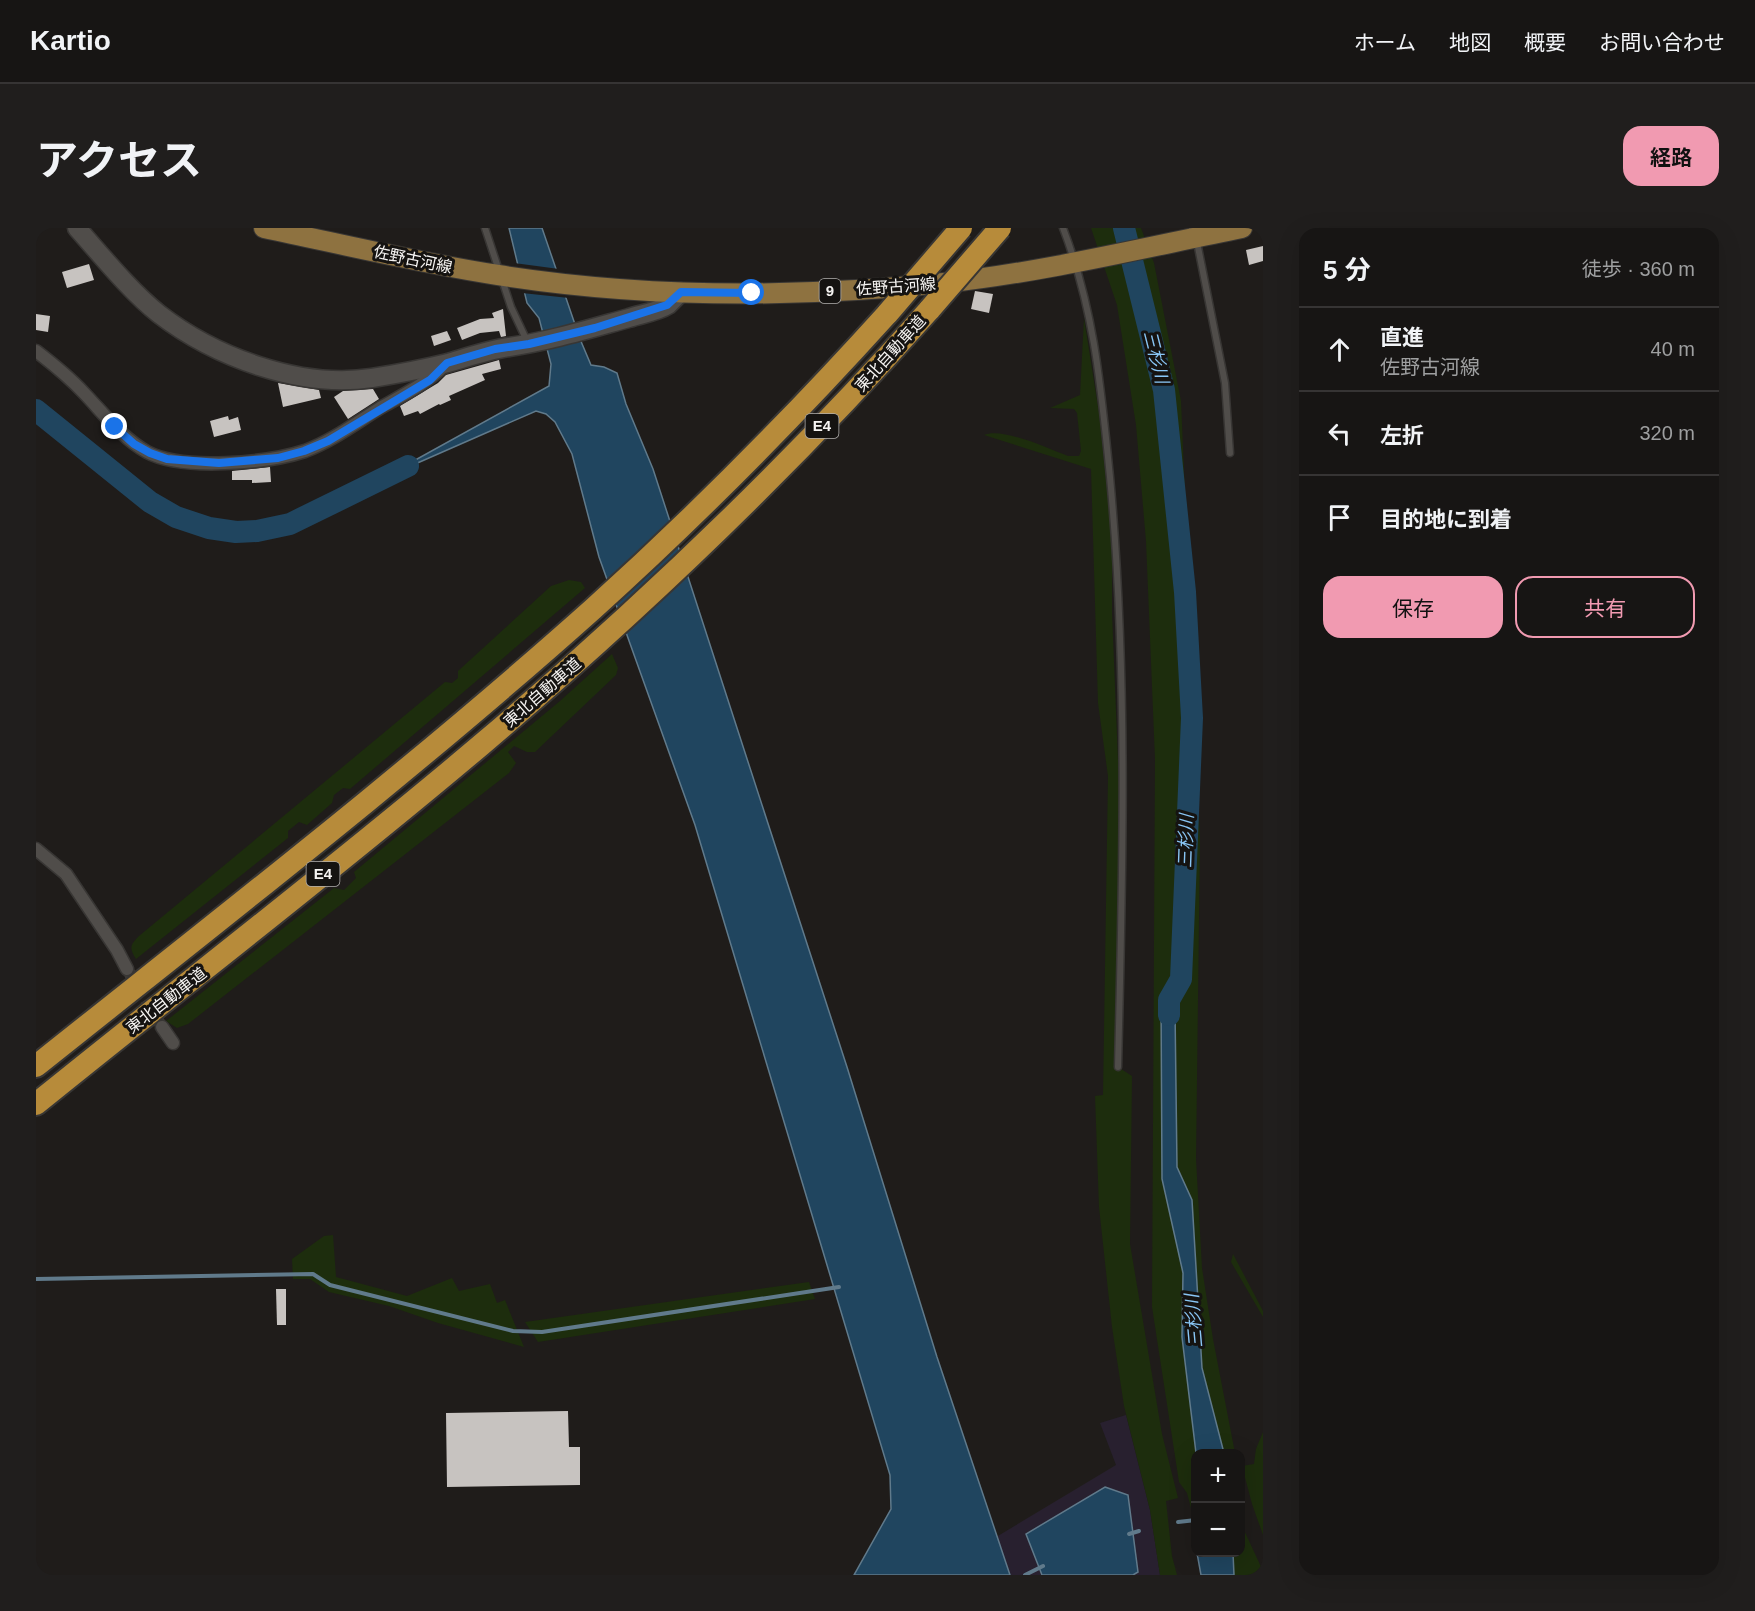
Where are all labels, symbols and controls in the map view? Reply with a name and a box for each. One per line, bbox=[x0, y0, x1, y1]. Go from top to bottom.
text: Kartio bbox=[30, 25, 111, 56]
text: ホーム bbox=[1354, 31, 1416, 54]
text: 地図 bbox=[1449, 31, 1491, 54]
text: 概要 bbox=[1524, 31, 1566, 54]
text: お問い合わせ bbox=[1599, 31, 1725, 54]
button: 経路 bbox=[1623, 126, 1719, 186]
text: アクセス bbox=[36, 137, 202, 184]
street label: 佐野古河線 bbox=[372, 243, 454, 276]
text: 5 分 bbox=[1323, 255, 1371, 285]
text: 徒歩 · 360 m bbox=[1582, 258, 1695, 280]
street label: 佐野古河線 bbox=[856, 275, 937, 298]
route start bbox=[738, 279, 764, 305]
road number: 9 bbox=[820, 279, 840, 303]
street label: 東北自動車道 bbox=[852, 312, 929, 395]
text: 直進 bbox=[1380, 325, 1424, 350]
water label: 三杉川 bbox=[1140, 328, 1173, 388]
icon: ahead bbox=[1323, 333, 1356, 366]
text: 40 m bbox=[1651, 338, 1695, 360]
text: 佐野古河線 bbox=[1380, 356, 1480, 378]
route end bbox=[101, 413, 127, 439]
road number: E4 bbox=[806, 414, 838, 438]
icon: left bbox=[1323, 417, 1356, 450]
text: 320 m bbox=[1639, 422, 1695, 444]
text: 左折 bbox=[1380, 423, 1424, 448]
icon: arrive bbox=[1323, 501, 1356, 534]
text: 目的地に到着 bbox=[1380, 507, 1512, 532]
button: 保存 bbox=[1323, 576, 1503, 638]
button: 共有 bbox=[1515, 576, 1695, 638]
street label: 東北自動車道 bbox=[501, 654, 584, 730]
water label: 三杉川 bbox=[1175, 812, 1197, 868]
road number: E4 bbox=[306, 862, 340, 886]
street label: 東北自動車道 bbox=[123, 964, 209, 1037]
water label: 三杉川 bbox=[1182, 1291, 1206, 1349]
map controls bbox=[1191, 1449, 1245, 1557]
button: + bbox=[1191, 1449, 1245, 1503]
button: − bbox=[1191, 1503, 1245, 1557]

